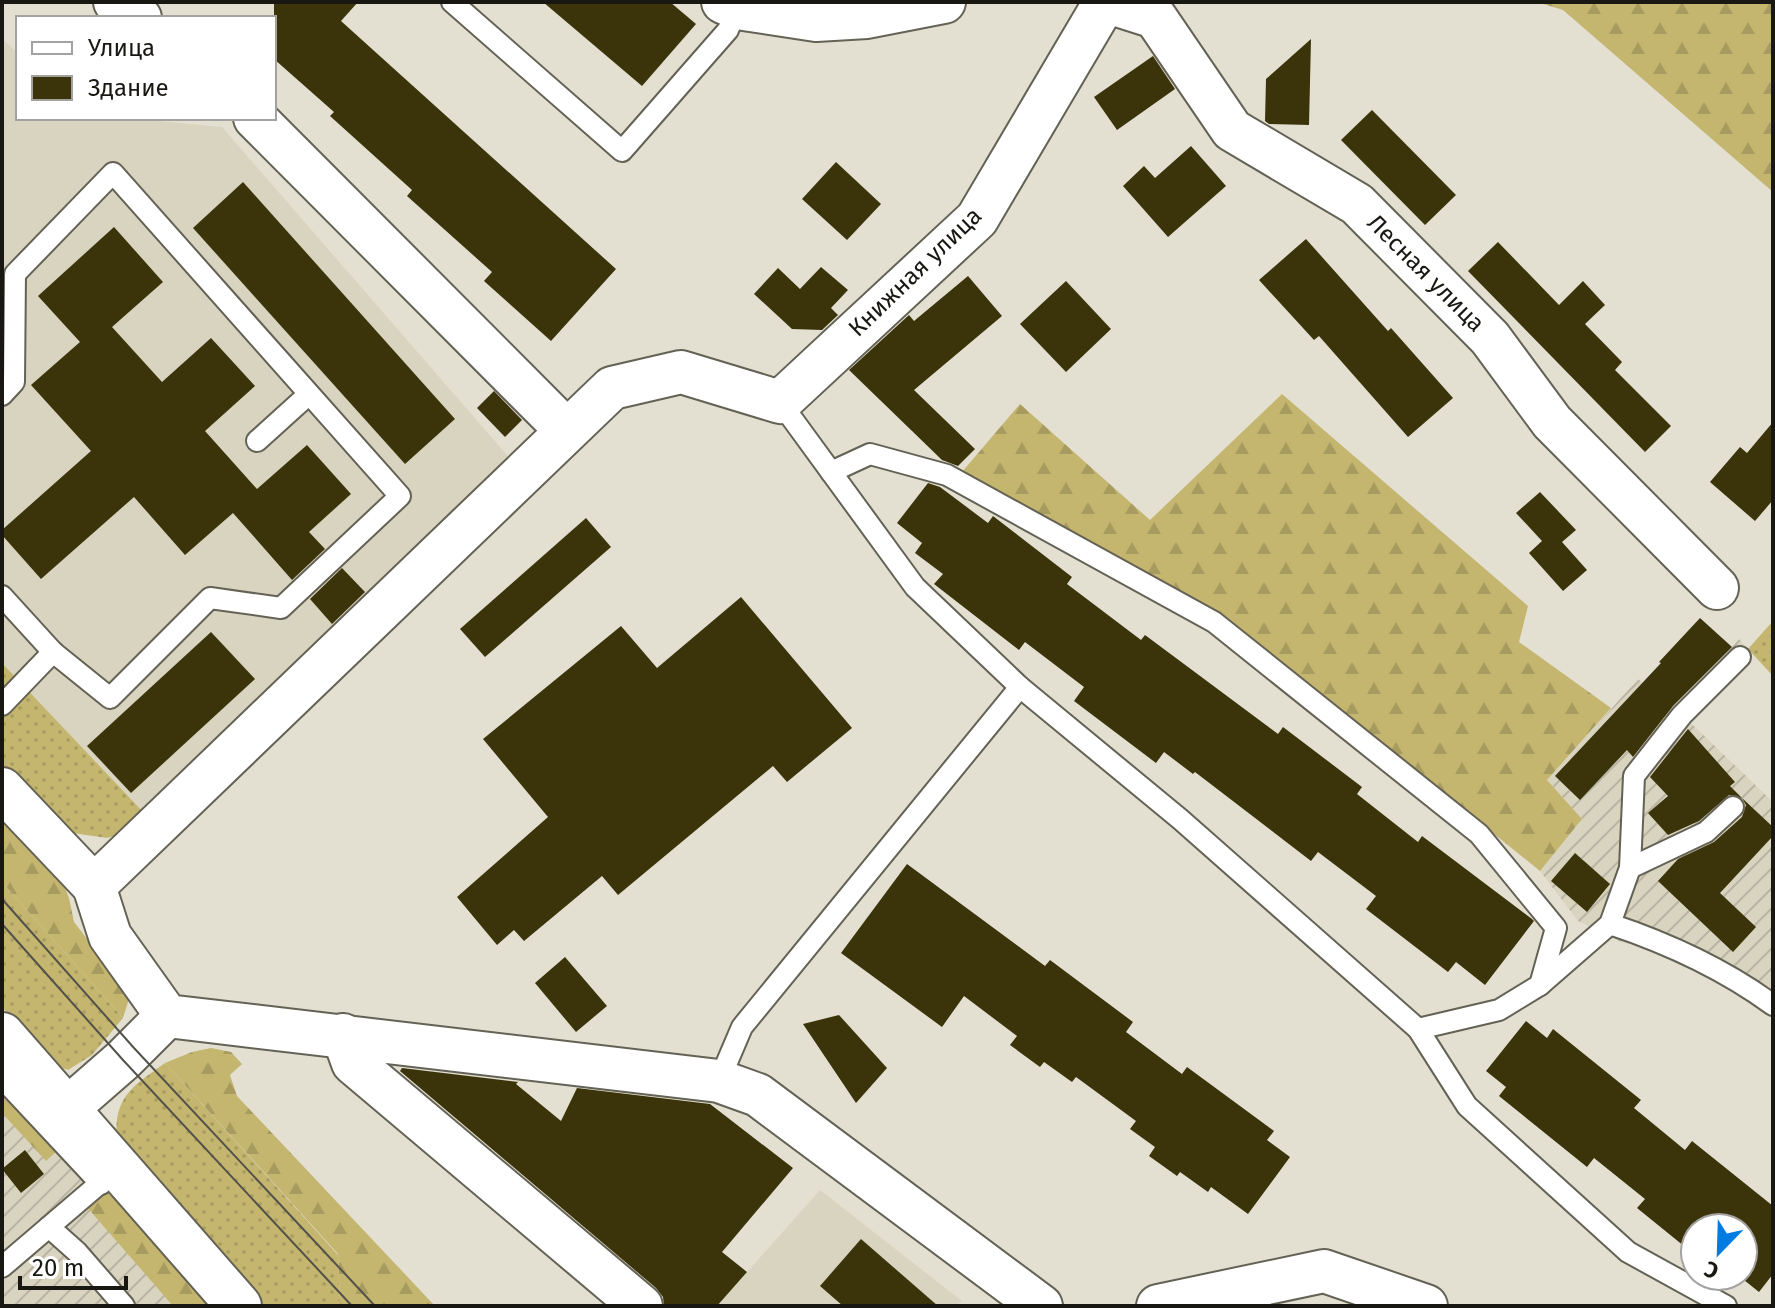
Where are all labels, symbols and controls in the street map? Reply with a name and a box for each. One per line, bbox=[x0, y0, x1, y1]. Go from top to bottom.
legend bbox=[16, 16, 276, 120]
text: Улица bbox=[88, 34, 155, 62]
text: Здание bbox=[88, 74, 169, 102]
street label: Книжная улица bbox=[843, 202, 987, 342]
street label: Лесная улица bbox=[1362, 209, 1490, 337]
north arrow bbox=[1679, 1212, 1759, 1292]
scale bar bbox=[20, 1240, 126, 1290]
text: 20 m bbox=[32, 1254, 84, 1282]
text: С bbox=[1700, 1255, 1722, 1285]

